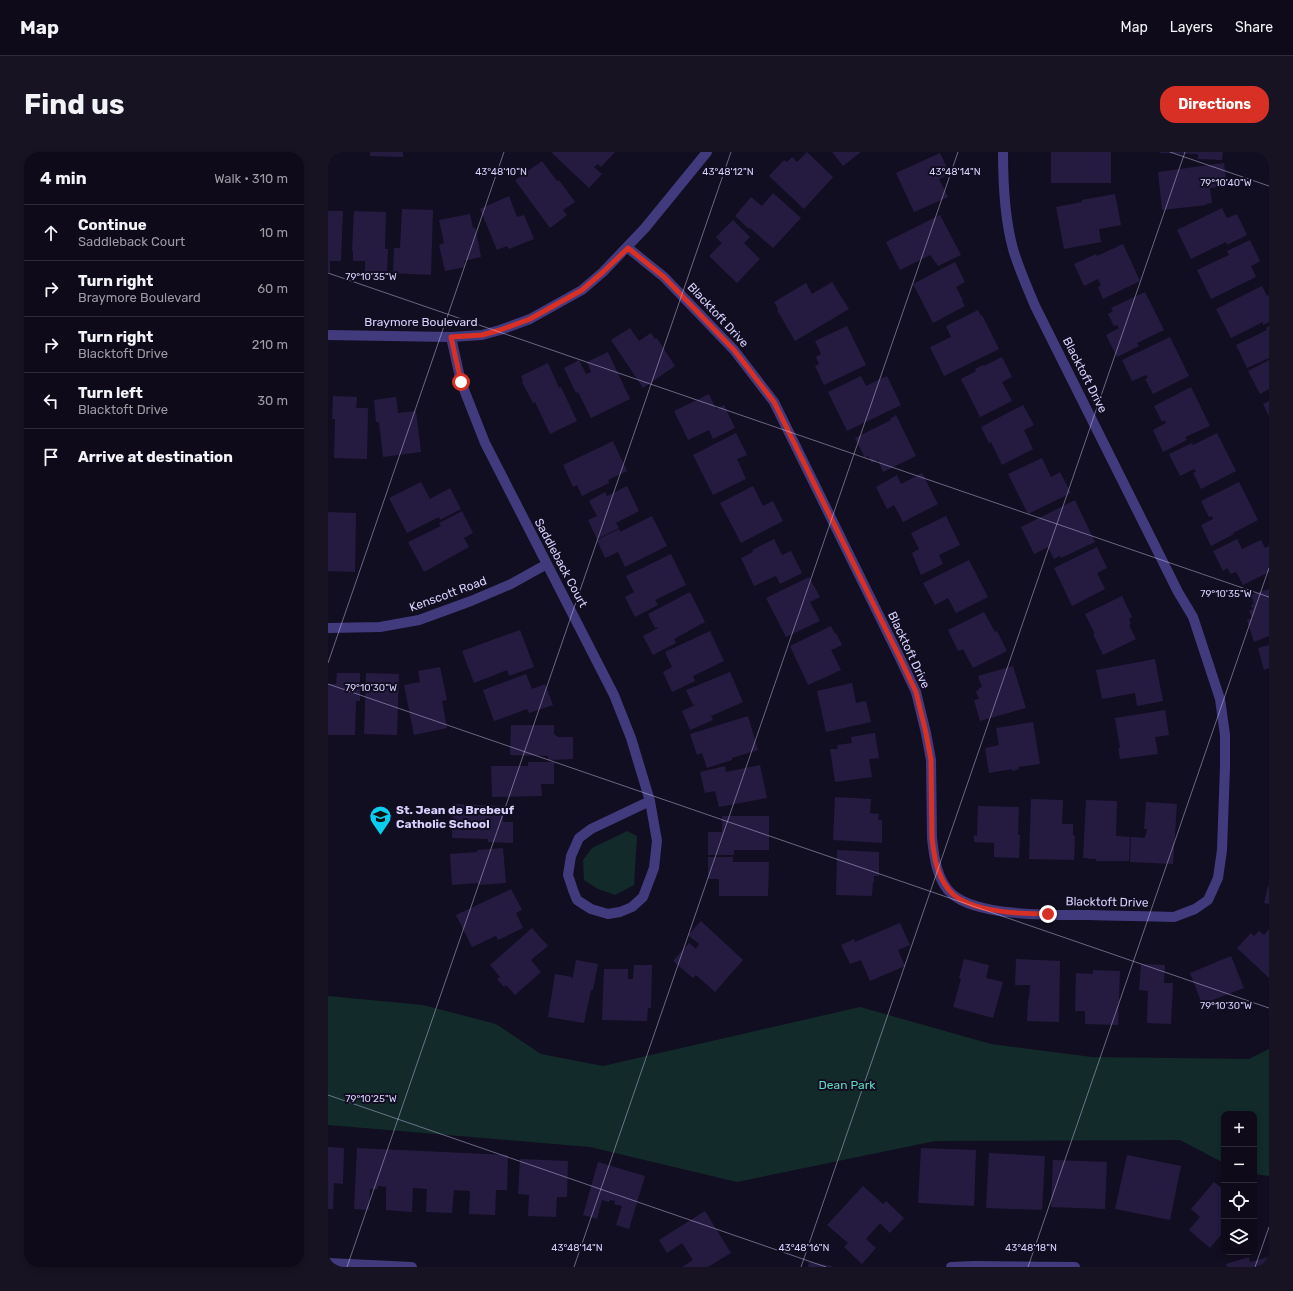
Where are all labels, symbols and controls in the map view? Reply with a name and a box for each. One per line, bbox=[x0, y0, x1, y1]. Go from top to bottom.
text: Map bbox=[20, 16, 59, 39]
text: Map bbox=[1121, 19, 1148, 36]
text: Layers bbox=[1170, 19, 1213, 36]
text: Share bbox=[1235, 19, 1273, 36]
button: Directions bbox=[1160, 86, 1269, 123]
text: Find us bbox=[24, 88, 124, 121]
text: 43°48'10"N bbox=[475, 166, 527, 178]
text: 43°48'12"N bbox=[702, 166, 754, 178]
text: 43°48'14"N bbox=[929, 166, 981, 178]
text: 4 min bbox=[40, 168, 87, 188]
text: Walk · 310 m bbox=[214, 171, 288, 186]
text: 79°10'40"W bbox=[1200, 177, 1252, 189]
text: Continue bbox=[78, 216, 147, 234]
icon: ahead bbox=[40, 222, 62, 244]
text: 10 m bbox=[259, 225, 288, 240]
text: Saddleback Court bbox=[78, 234, 185, 249]
text: 79°10'35"W bbox=[345, 271, 397, 283]
text: Turn right bbox=[78, 272, 153, 290]
icon: right bbox=[40, 278, 62, 300]
street label: Blacktoft Drive bbox=[685, 280, 752, 350]
text: 60 m bbox=[257, 281, 288, 296]
text: Braymore Boulevard bbox=[78, 290, 201, 305]
street label: Braymore Boulevard bbox=[364, 315, 478, 329]
text: Turn right bbox=[78, 328, 153, 346]
icon: right bbox=[40, 334, 62, 356]
street label: Blacktoft Drive bbox=[1060, 335, 1110, 415]
text: 210 m bbox=[252, 337, 288, 352]
text: Blacktoft Drive bbox=[78, 346, 168, 361]
route start bbox=[452, 373, 470, 391]
text: Turn left bbox=[78, 384, 143, 402]
icon: left bbox=[40, 390, 62, 412]
text: 30 m bbox=[257, 393, 288, 408]
text: Blacktoft Drive bbox=[78, 402, 168, 417]
icon: arrive bbox=[40, 446, 62, 468]
text: Arrive at destination bbox=[78, 448, 233, 466]
street label: Saddleback Court bbox=[532, 516, 591, 610]
street label: Kenscott Road bbox=[407, 574, 489, 614]
text: 79°10'35"W bbox=[1200, 588, 1252, 600]
street label: Blacktoft Drive bbox=[885, 609, 933, 691]
text: 79°10'30"W bbox=[345, 682, 397, 694]
place label: St. Jean de Brebeuf Catholic School bbox=[396, 803, 515, 831]
school or university icon: St. Jean de Brebeuf Catholic School bbox=[368, 804, 394, 837]
street label: Blacktoft Drive bbox=[1065, 894, 1149, 910]
route end bbox=[1039, 905, 1057, 923]
text: 79°10'30"W bbox=[1200, 1000, 1252, 1012]
park label: Dean Park bbox=[819, 1078, 876, 1092]
text: 79°10'25"W bbox=[345, 1093, 397, 1105]
map controls bbox=[1221, 1111, 1257, 1255]
button: + bbox=[1221, 1111, 1257, 1147]
button: − bbox=[1221, 1147, 1257, 1183]
button: locate bbox=[1221, 1183, 1257, 1219]
button: layers bbox=[1221, 1219, 1257, 1255]
text: 43°48'14"N bbox=[551, 1242, 603, 1254]
text: 43°48'16"N bbox=[778, 1242, 830, 1254]
text: 43°48'18"N bbox=[1005, 1242, 1057, 1254]

